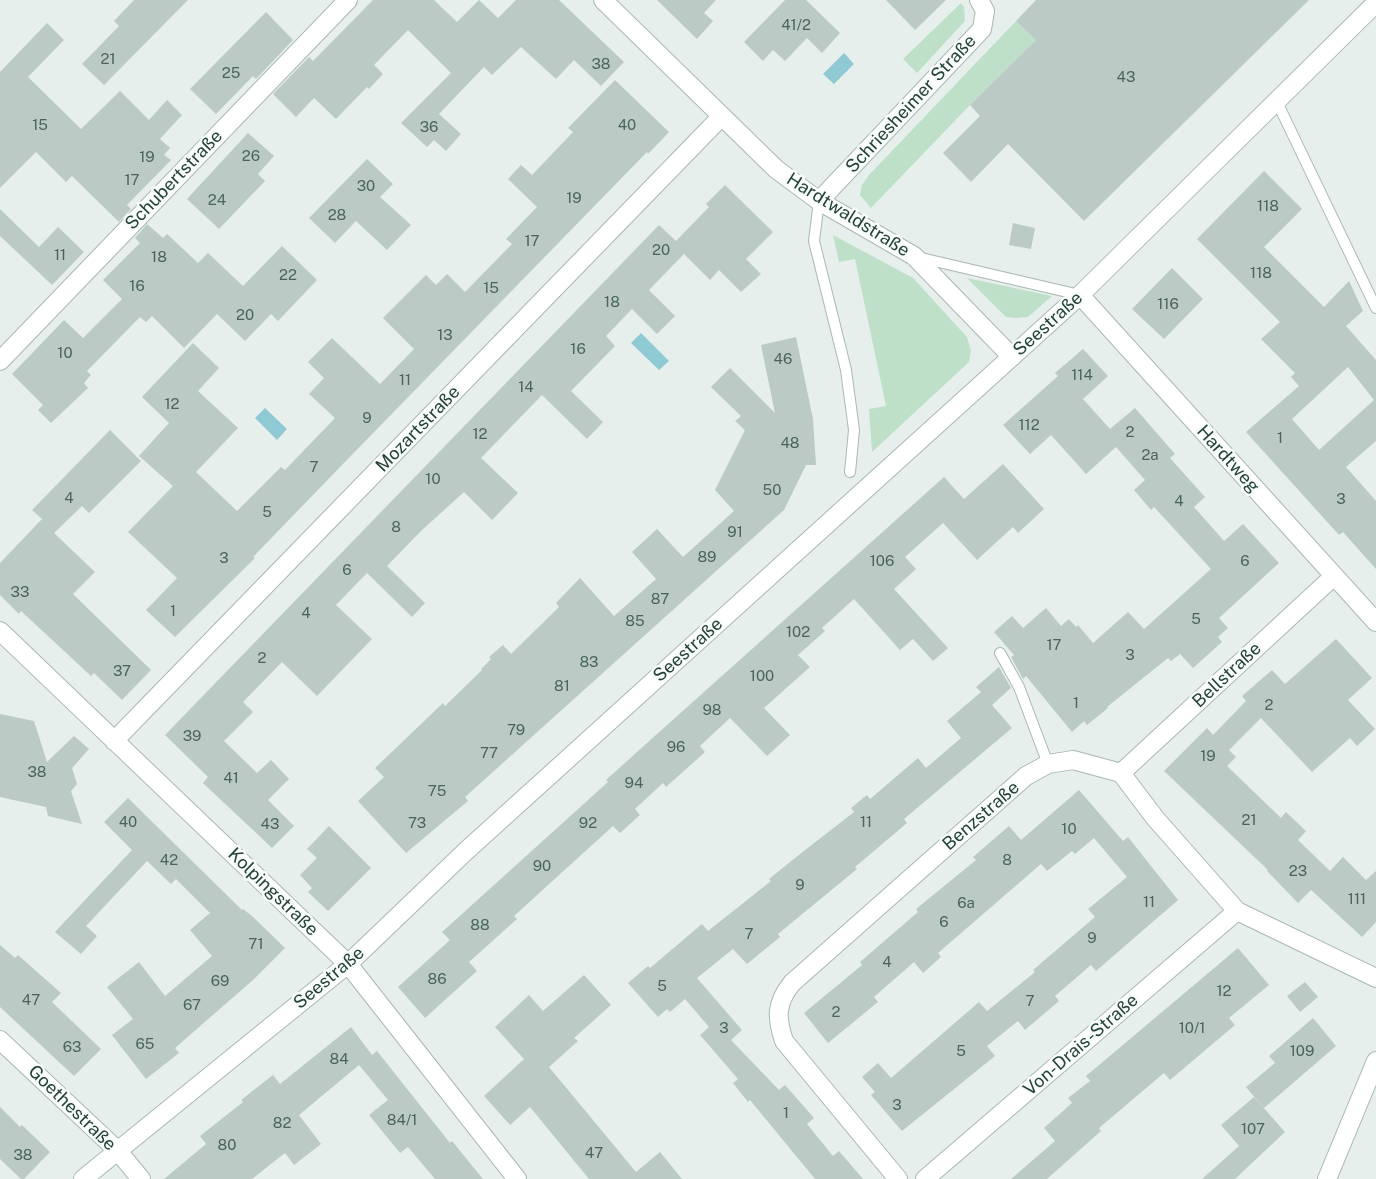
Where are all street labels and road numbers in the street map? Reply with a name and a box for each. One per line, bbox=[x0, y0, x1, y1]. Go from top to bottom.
street label: Schriesheimer Straße bbox=[841, 30, 981, 178]
street label: Schubertstraße bbox=[121, 125, 227, 235]
street label: Hardtwaldstraße bbox=[782, 168, 914, 262]
street label: Seestraße bbox=[1009, 287, 1087, 361]
street label: Mozartstraße bbox=[371, 381, 465, 477]
street label: Hardtweg bbox=[1192, 421, 1264, 497]
street label: Seestraße bbox=[649, 613, 727, 687]
street label: Bellstraße bbox=[1188, 638, 1266, 712]
street label: Benzstraße bbox=[938, 777, 1024, 855]
street label: Kolpingstraße bbox=[223, 844, 323, 940]
street label: Seestraße bbox=[289, 942, 369, 1014]
street label: Von-Drais-Straße bbox=[1019, 989, 1143, 1101]
street label: Goethestraße bbox=[23, 1061, 121, 1155]

